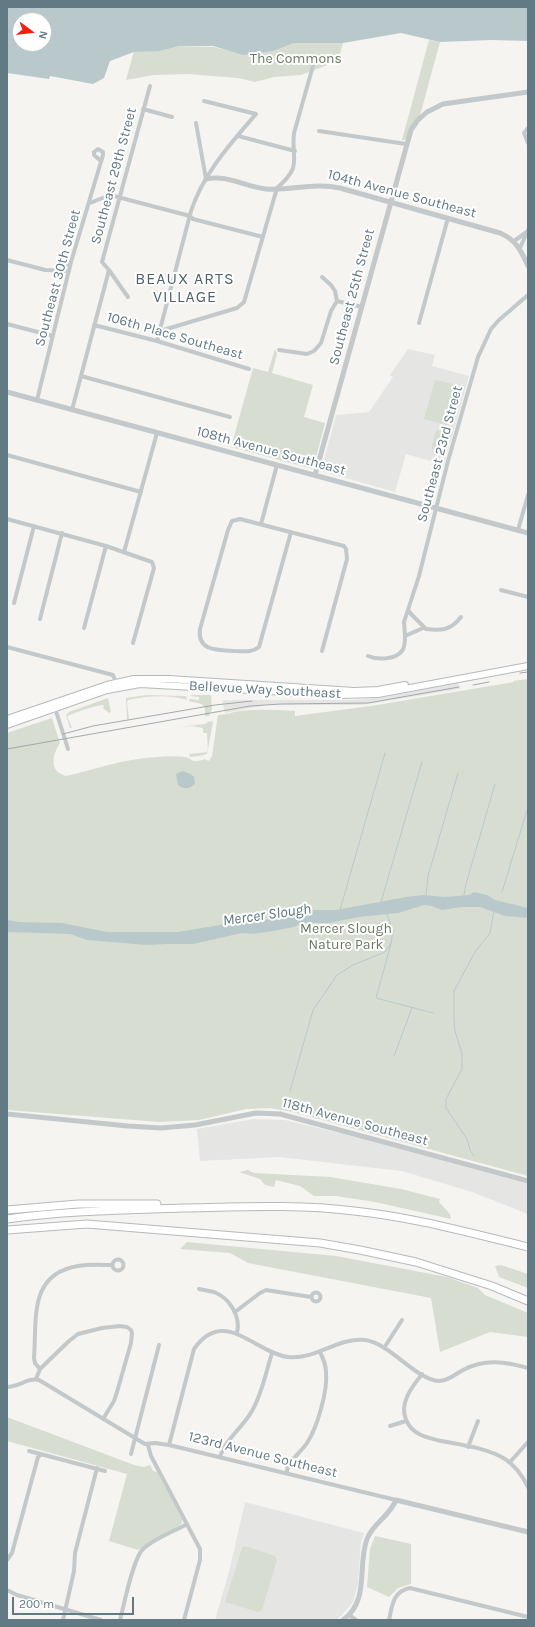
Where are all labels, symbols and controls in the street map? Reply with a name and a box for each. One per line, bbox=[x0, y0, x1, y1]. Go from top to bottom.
north arrow bbox=[12, 12, 52, 52]
text: N bbox=[36, 29, 50, 40]
park label: The Commons bbox=[250, 51, 342, 67]
street label: Southeast 29th Street bbox=[88, 106, 140, 246]
street label: 104th Avenue Southeast bbox=[326, 166, 478, 222]
street label: Southeast 30th Street bbox=[32, 208, 84, 348]
street label: Southeast 25th Street bbox=[326, 227, 378, 367]
district label: BEAUX ARTS VILLAGE bbox=[135, 269, 235, 307]
street label: 106th Place Southeast bbox=[105, 309, 245, 363]
street label: Southeast 23rd Street bbox=[414, 384, 466, 524]
street label: 108th Avenue Southeast bbox=[195, 423, 347, 479]
street label: Bellevue Way Southeast bbox=[188, 678, 342, 702]
water label: Mercer Slough bbox=[222, 900, 312, 930]
park label: Mercer Slough Nature Park bbox=[300, 921, 392, 954]
street label: 118th Avenue Southeast bbox=[280, 1094, 430, 1150]
street label: 123rd Avenue Southeast bbox=[187, 1428, 339, 1482]
scale bar bbox=[14, 1589, 136, 1615]
text: 200 m bbox=[19, 1597, 54, 1611]

